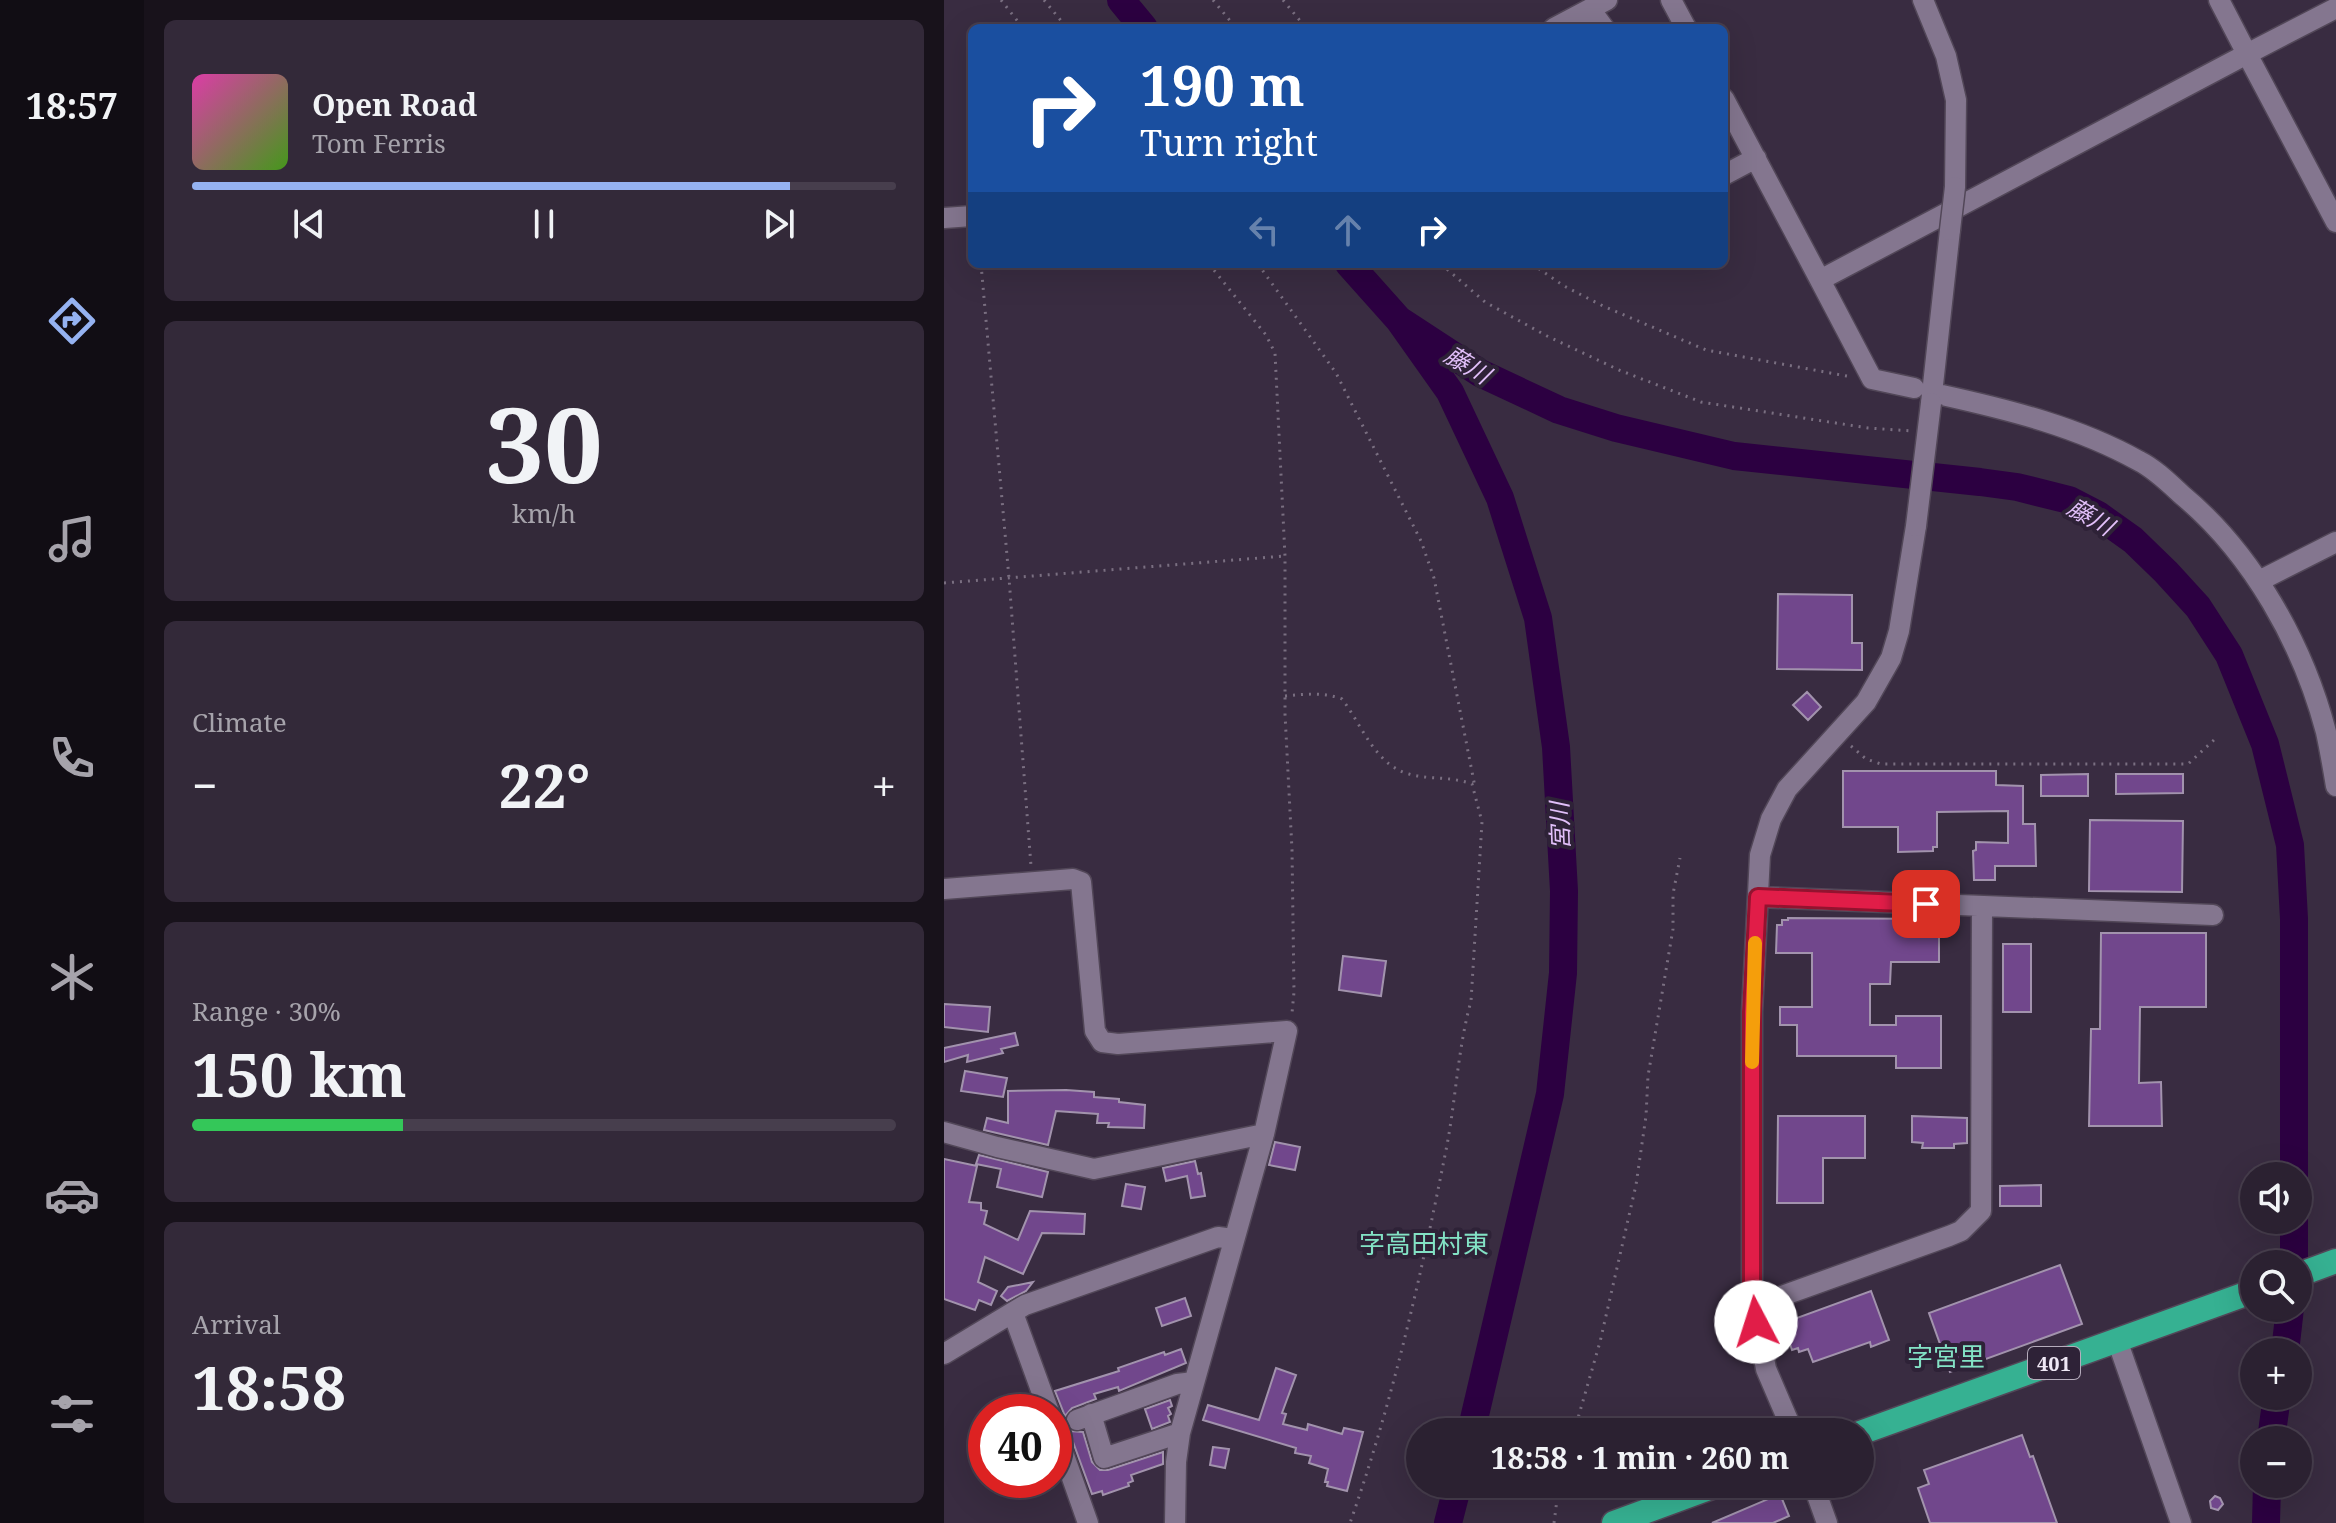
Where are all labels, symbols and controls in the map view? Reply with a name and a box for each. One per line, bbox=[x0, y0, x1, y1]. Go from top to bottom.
text: 190 m bbox=[1140, 46, 1305, 122]
icon: right bbox=[1008, 56, 1112, 160]
text: 18:57 bbox=[26, 81, 118, 130]
text: Open Road bbox=[312, 84, 477, 125]
text: Turn right bbox=[1140, 118, 1318, 167]
text: Tom Ferris bbox=[312, 125, 446, 161]
icon: previous bbox=[287, 202, 331, 246]
icon: pause bbox=[522, 202, 566, 246]
icon: next bbox=[757, 202, 801, 246]
icon: left bbox=[1242, 208, 1286, 252]
icon: ahead bbox=[1326, 208, 1370, 252]
icon: right bbox=[1410, 208, 1454, 252]
icon: directions bbox=[44, 293, 100, 349]
water label: 藤川 bbox=[1439, 337, 1500, 392]
text: 30 bbox=[485, 372, 603, 513]
water label: 藤川 bbox=[2062, 490, 2123, 544]
text: km/h bbox=[512, 495, 576, 531]
icon: music bbox=[44, 511, 100, 567]
text: Climate bbox=[192, 704, 287, 740]
icon: phone bbox=[44, 730, 100, 786]
text: 22° bbox=[499, 744, 590, 826]
text: − bbox=[192, 755, 217, 815]
text: + bbox=[871, 755, 896, 815]
water label: 宮川 bbox=[1542, 798, 1576, 851]
pin bbox=[1892, 870, 1960, 938]
icon: arrive bbox=[1904, 882, 1948, 926]
icon: climate bbox=[44, 949, 100, 1005]
text: Range · 30% bbox=[192, 993, 341, 1029]
text: 150 km bbox=[192, 1033, 407, 1115]
map controls bbox=[2240, 1162, 2312, 1498]
button: sound bbox=[2240, 1162, 2312, 1234]
icon: car bbox=[44, 1167, 100, 1223]
district label: 字高田村東 bbox=[1359, 1225, 1489, 1261]
button: search bbox=[2240, 1250, 2312, 1322]
position arrow bbox=[1714, 1280, 1798, 1364]
text: Arrival bbox=[192, 1306, 281, 1342]
district label: 字宮里 bbox=[1907, 1338, 1985, 1374]
button: + bbox=[2240, 1338, 2312, 1410]
text: 18:58 bbox=[192, 1346, 346, 1428]
road number: 401 bbox=[2028, 1347, 2080, 1379]
icon: filters bbox=[44, 1386, 100, 1442]
speed limit sign: 40 bbox=[968, 1394, 1072, 1498]
button: − bbox=[2240, 1426, 2312, 1498]
text: 18:58 · 1 min · 260 m bbox=[1491, 1437, 1789, 1478]

